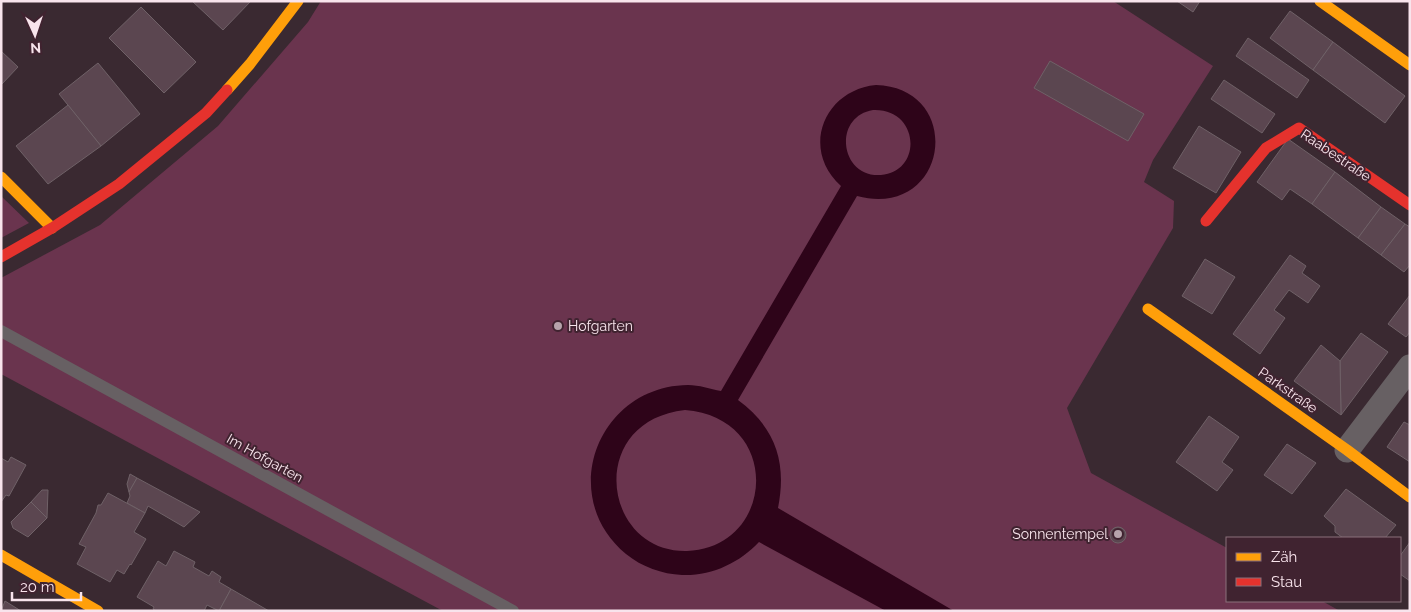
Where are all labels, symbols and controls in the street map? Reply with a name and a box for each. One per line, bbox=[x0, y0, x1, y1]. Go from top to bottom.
north arrow bbox=[10, 10, 60, 60]
text: N bbox=[30, 40, 41, 56]
street label: Raabestraße bbox=[1298, 126, 1374, 184]
place label: Hofgarten bbox=[568, 318, 633, 334]
marker: Hofgarten bbox=[552, 320, 564, 332]
street label: Parkstraße bbox=[1255, 364, 1321, 416]
street label: Im Hofgarten bbox=[224, 430, 306, 486]
place label: Sonnentempel bbox=[1012, 526, 1108, 542]
marker: Sonnentempel bbox=[1112, 528, 1124, 540]
legend bbox=[1226, 537, 1401, 602]
text: Zäh bbox=[1271, 548, 1297, 566]
scale bar bbox=[12, 570, 81, 602]
text: Stau bbox=[1271, 573, 1302, 591]
text: 20 m bbox=[20, 578, 55, 596]

